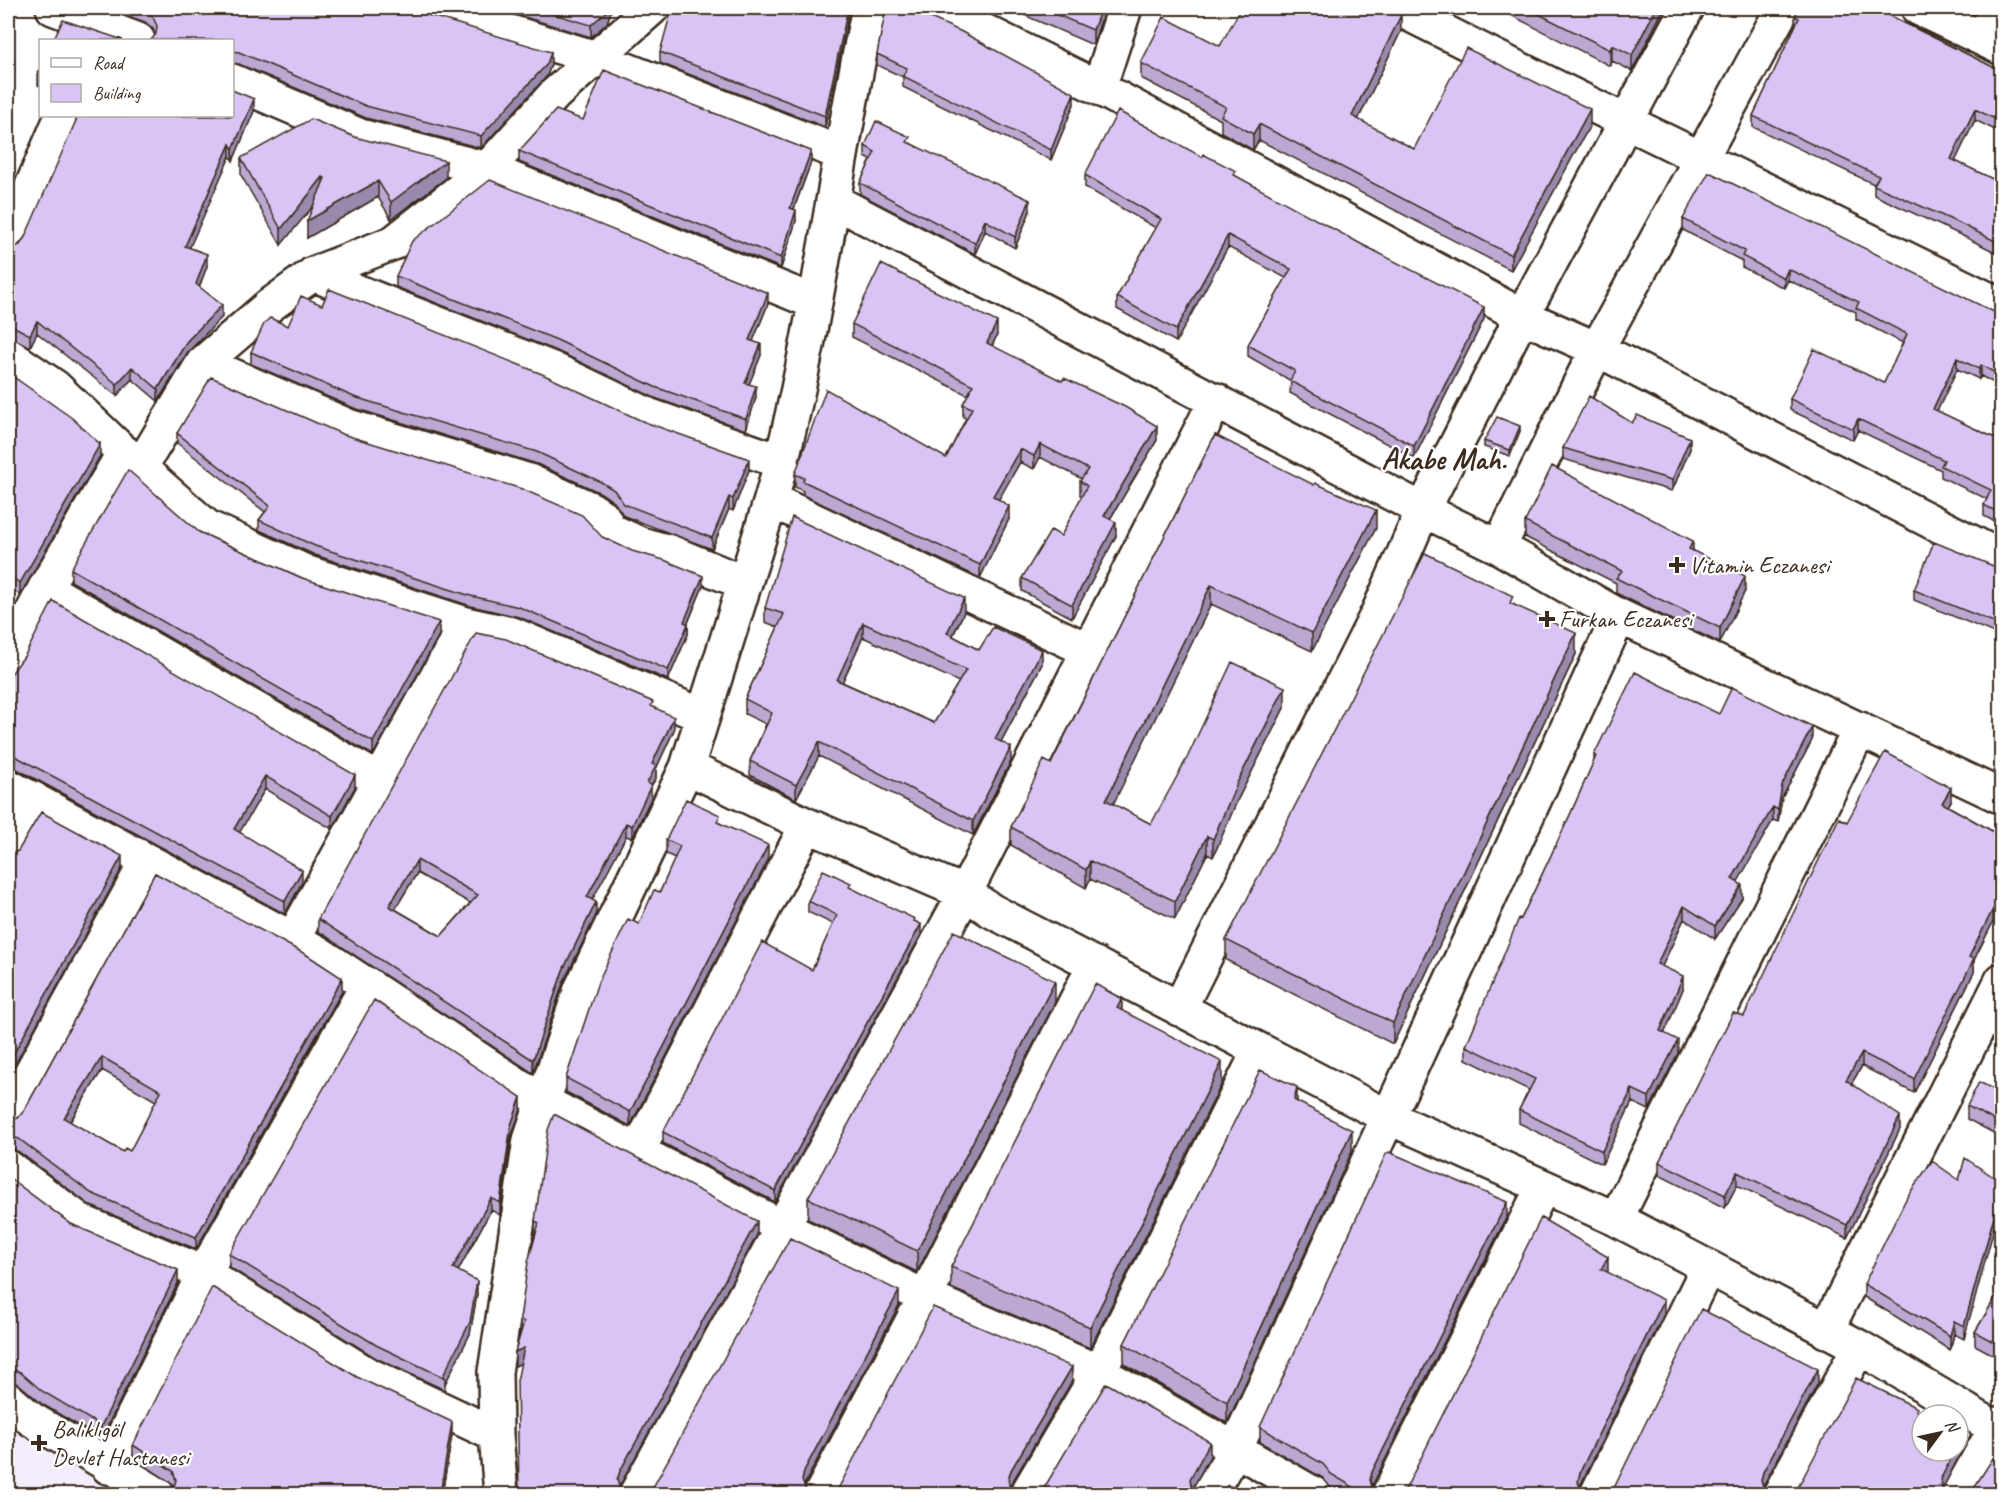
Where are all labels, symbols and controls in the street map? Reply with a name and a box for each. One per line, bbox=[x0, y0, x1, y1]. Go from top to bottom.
legend bbox=[39, 39, 234, 117]
text: Road bbox=[93, 52, 126, 74]
text: Building bbox=[93, 82, 142, 104]
district label: Akabe Mah. bbox=[1382, 440, 1507, 478]
place label: Vitamin Eczanesi bbox=[1689, 550, 1833, 580]
marker: Vitamin Eczanesi bbox=[1670, 558, 1684, 572]
place label: Furkan Eczanesi bbox=[1559, 604, 1695, 634]
marker: Furkan Eczanesi bbox=[1540, 612, 1554, 626]
north arrow bbox=[1910, 1403, 1970, 1463]
place label: Balıklıgöl Devlet Hastanesi bbox=[52, 1414, 192, 1472]
text: N bbox=[1941, 1416, 1965, 1438]
marker: Balıklıgöl Devlet Hastanesi bbox=[30, 1434, 48, 1452]

